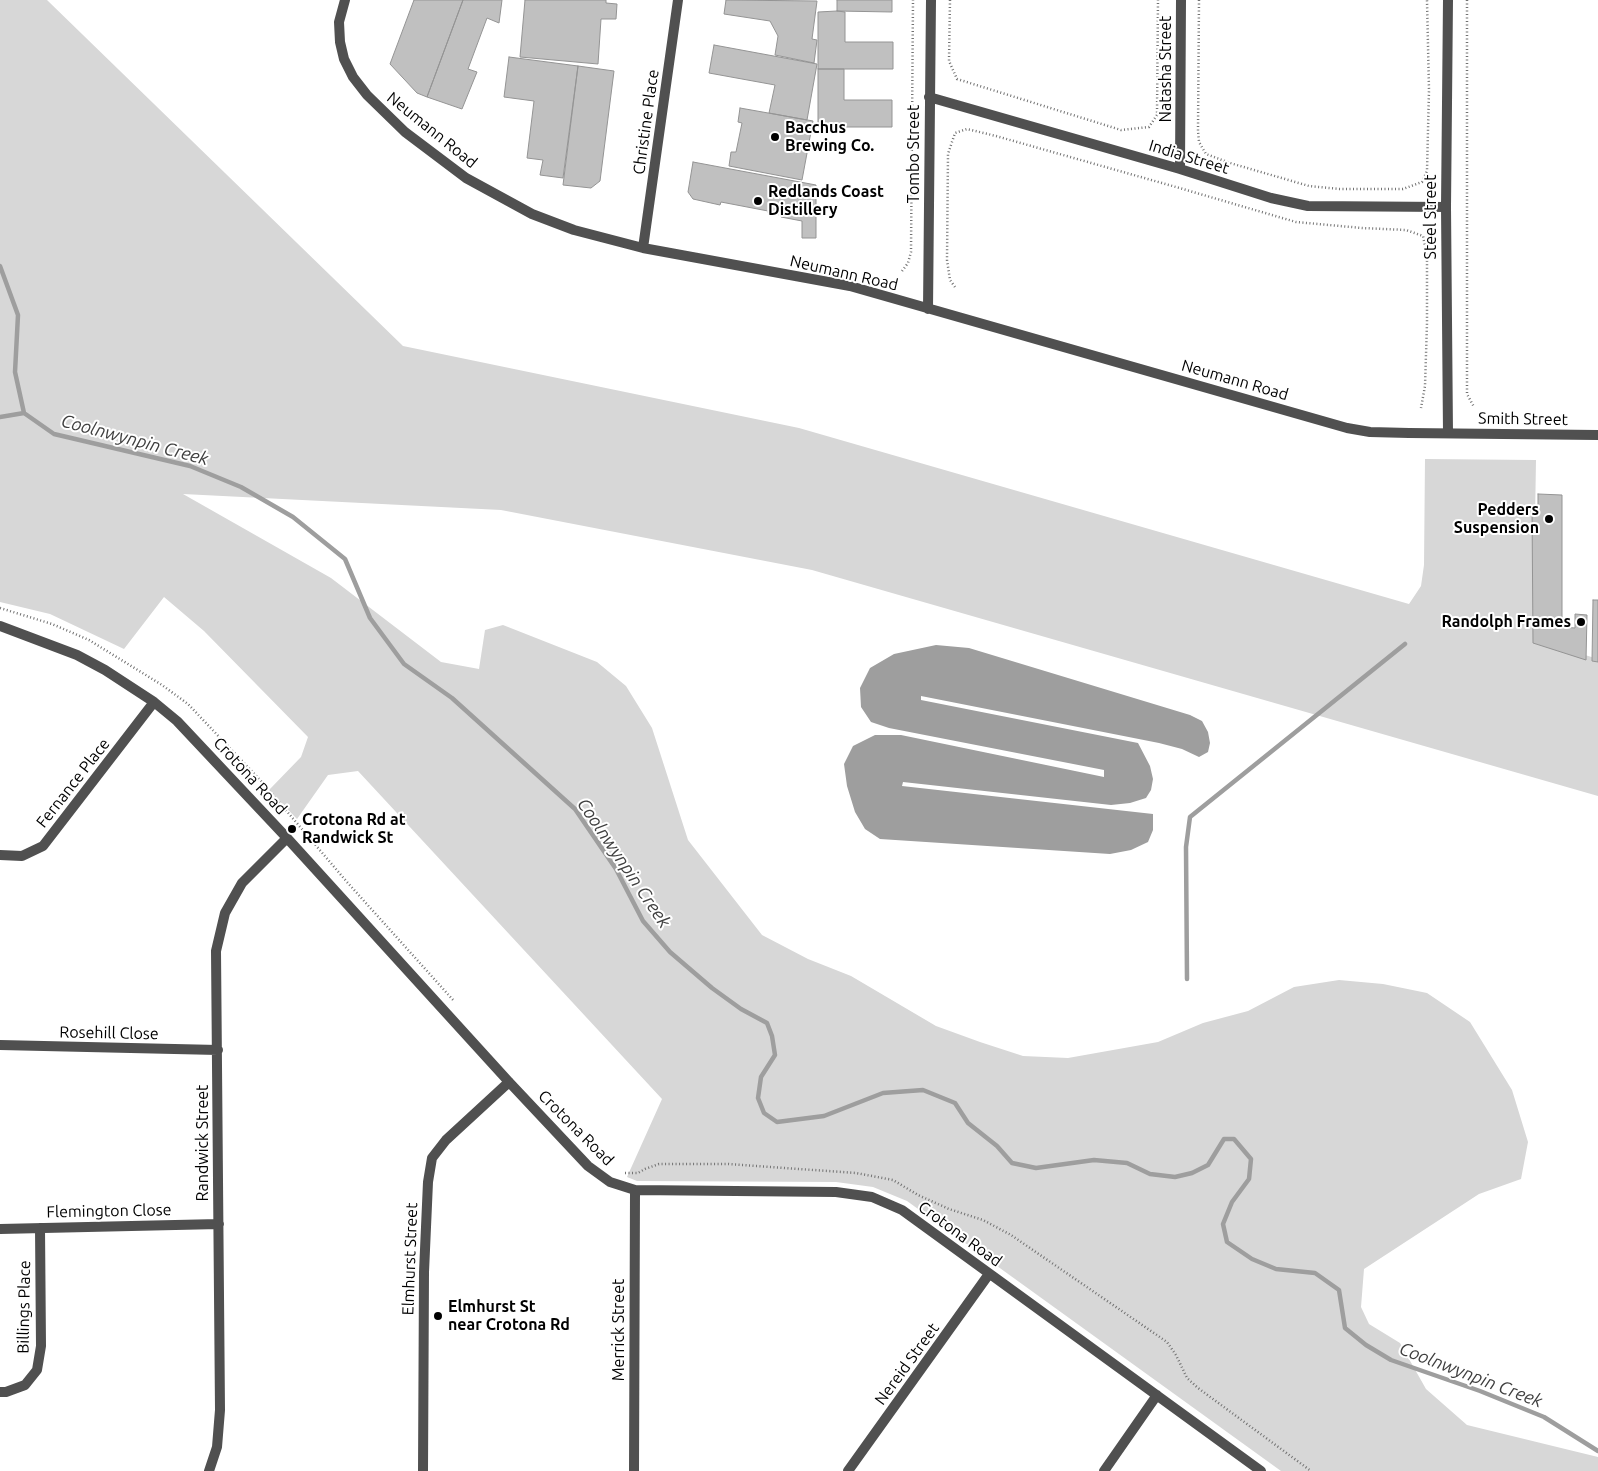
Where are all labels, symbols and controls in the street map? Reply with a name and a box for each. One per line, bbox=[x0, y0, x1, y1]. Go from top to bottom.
street label: Natasha Street bbox=[1156, 16, 1176, 122]
street label: Christine Place bbox=[629, 68, 663, 176]
street label: Neumann Road bbox=[383, 88, 481, 172]
street label: Tombo Street bbox=[904, 105, 924, 203]
place label: Bacchus Brewing Co. bbox=[785, 118, 874, 156]
marker: Bacchus Brewing Co. bbox=[769, 131, 781, 143]
street label: India Street bbox=[1146, 136, 1232, 178]
street label: Steel Street bbox=[1421, 175, 1441, 259]
place label: Redlands Coast Distillery bbox=[768, 182, 884, 220]
marker: Redlands Coast Distillery bbox=[752, 195, 764, 207]
street label: Neumann Road bbox=[788, 251, 900, 295]
street label: Neumann Road bbox=[1179, 356, 1291, 404]
street label: Smith Street bbox=[1478, 409, 1568, 429]
water label: Coolnwynpin Creek bbox=[59, 410, 211, 470]
place label: Pedders Suspension bbox=[1454, 500, 1539, 538]
marker: Pedders Suspension bbox=[1543, 513, 1555, 525]
place label: Randolph Frames bbox=[1442, 612, 1571, 632]
marker: Randolph Frames bbox=[1575, 616, 1587, 628]
street label: Crotona Road bbox=[209, 733, 291, 819]
street label: Fernance Place bbox=[32, 735, 114, 831]
water label: Coolnwynpin Creek bbox=[573, 794, 675, 932]
place label: Crotona Rd at Randwick St bbox=[302, 810, 406, 848]
marker: Crotona Rd at Randwick St bbox=[286, 823, 298, 835]
street label: Rosehill Close bbox=[59, 1023, 159, 1043]
street label: Randwick Street bbox=[193, 1085, 213, 1201]
street label: Crotona Road bbox=[534, 1086, 618, 1170]
street label: Crotona Road bbox=[914, 1197, 1006, 1271]
street label: Flemington Close bbox=[46, 1200, 172, 1222]
street label: Elmhurst Street bbox=[398, 1202, 422, 1316]
street label: Billings Place bbox=[14, 1260, 34, 1354]
street label: Merrick Street bbox=[609, 1279, 629, 1381]
place label: Elmhurst St near Crotona Rd bbox=[448, 1297, 570, 1335]
marker: Elmhurst St near Crotona Rd bbox=[432, 1310, 444, 1322]
street label: Nereid Street bbox=[871, 1319, 943, 1409]
water label: Coolnwynpin Creek bbox=[1396, 1338, 1546, 1412]

